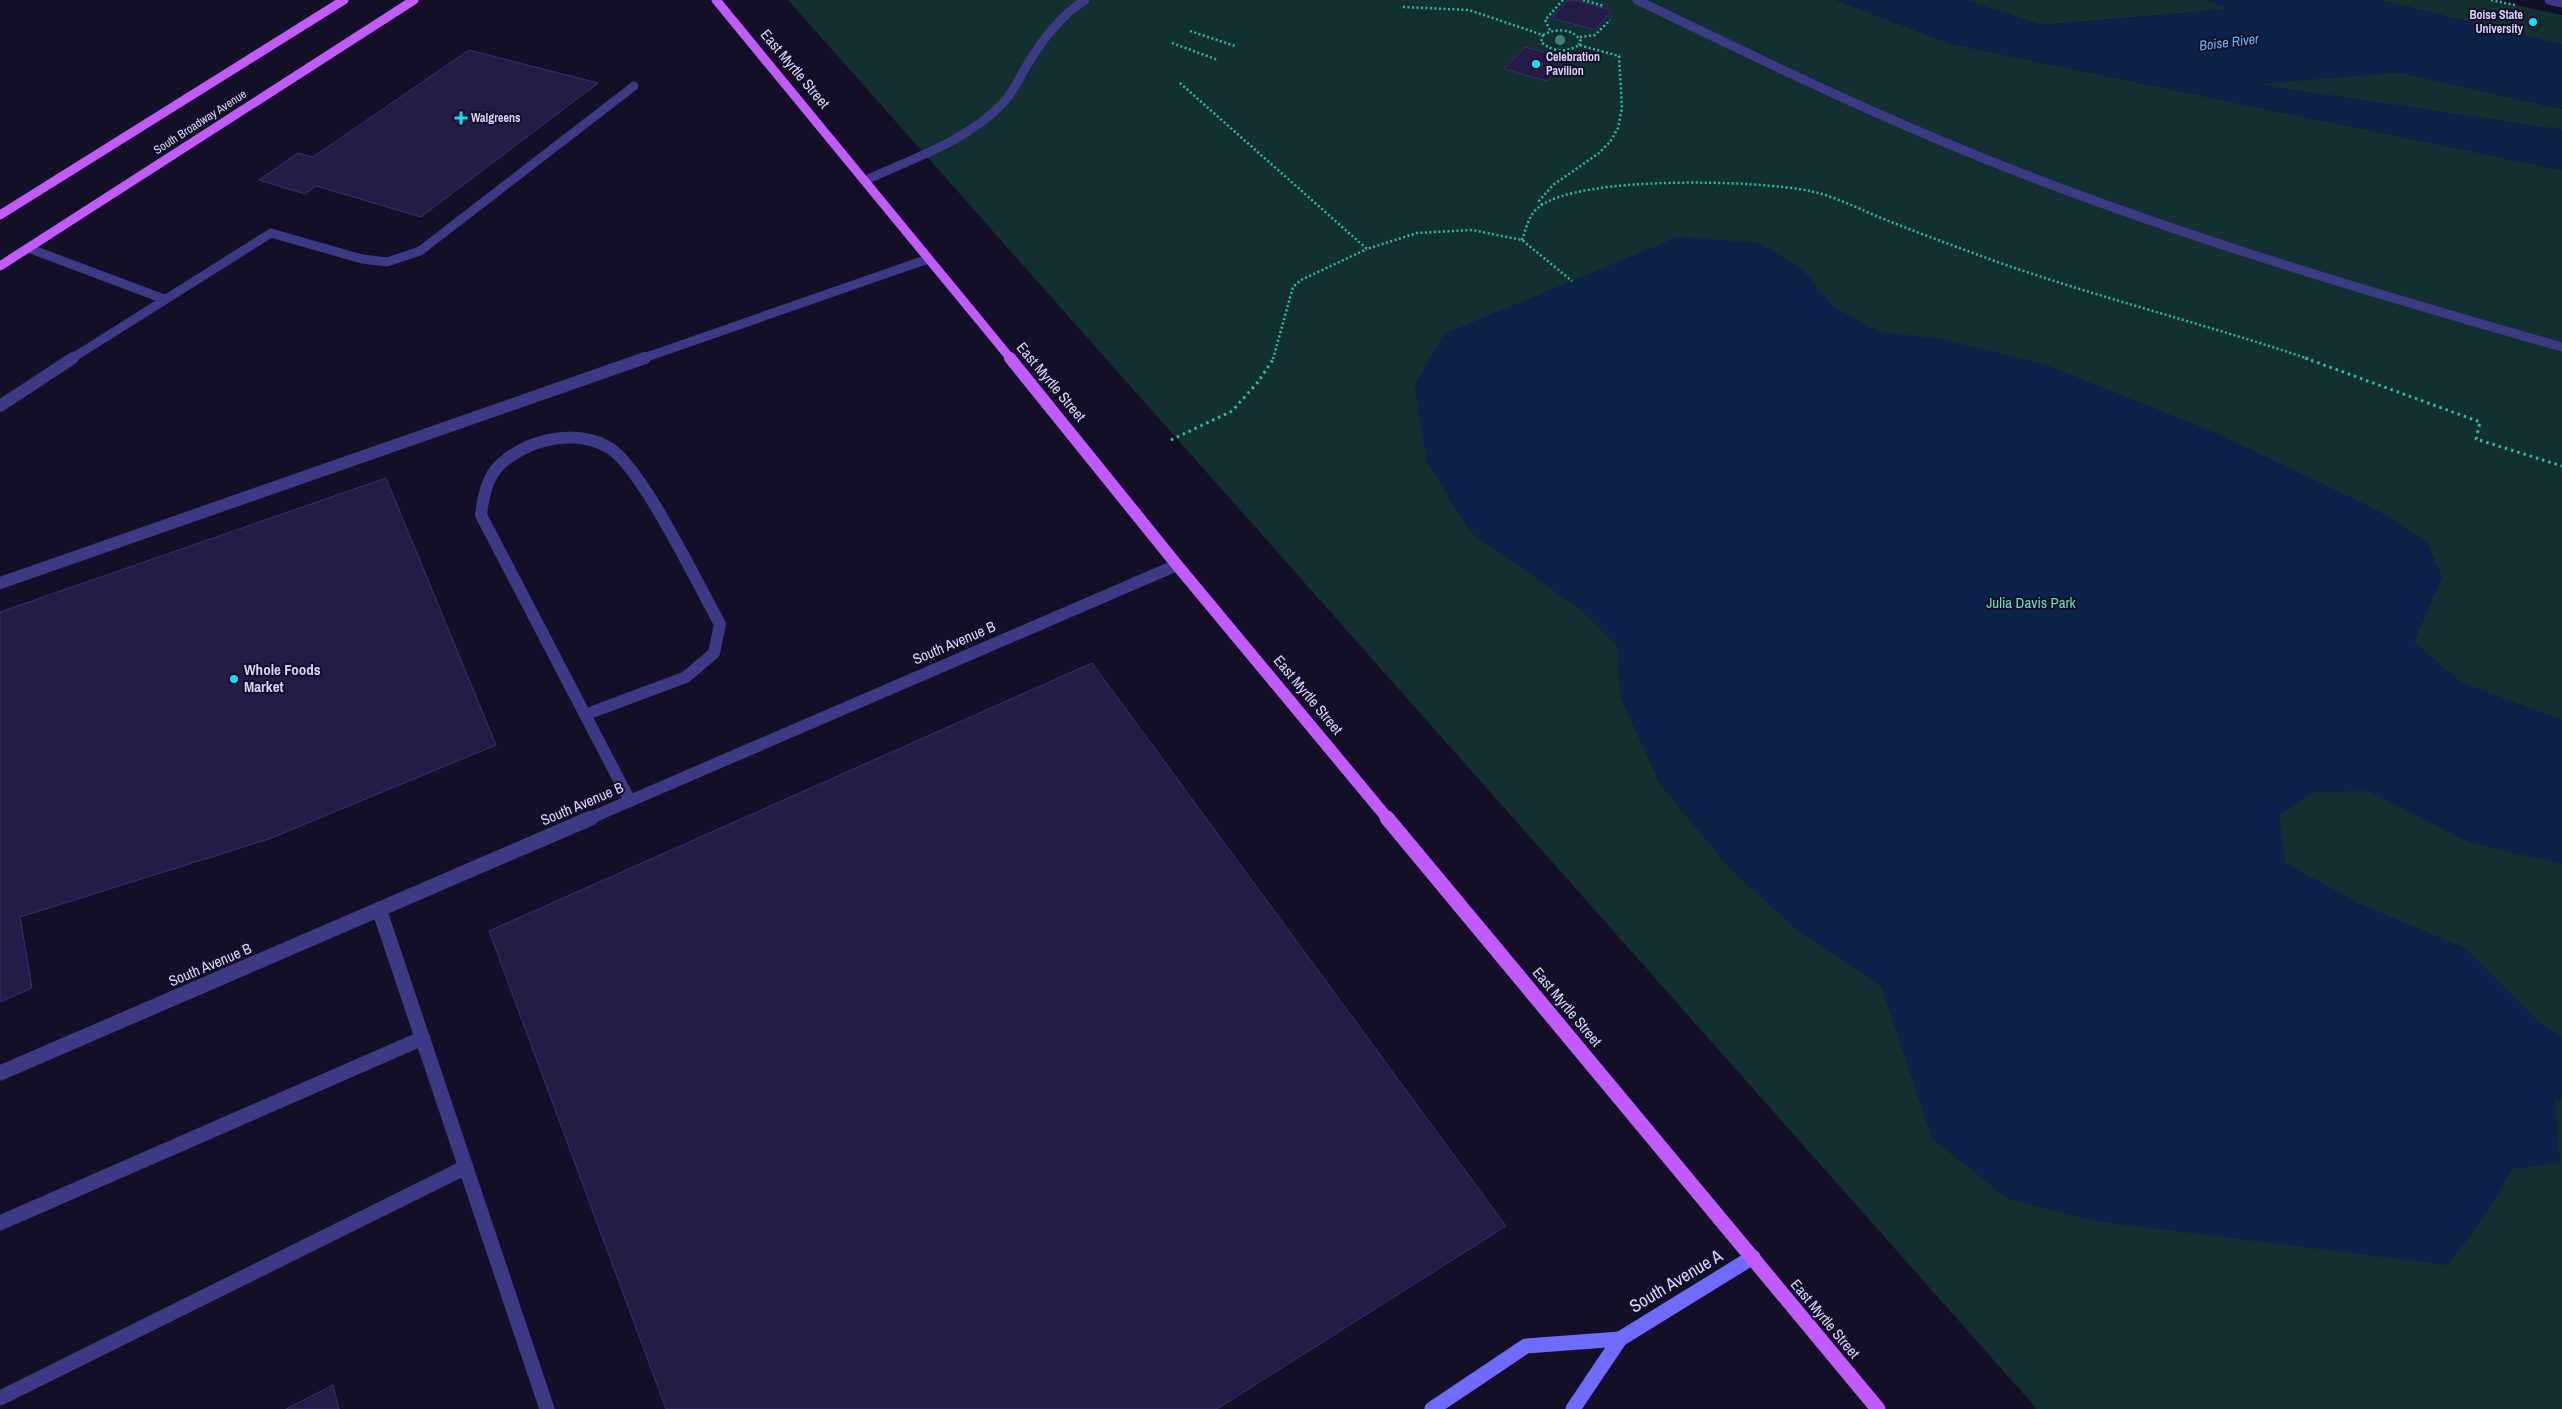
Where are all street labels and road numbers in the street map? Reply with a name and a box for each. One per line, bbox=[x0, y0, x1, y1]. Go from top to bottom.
street label: East Myrtle Street bbox=[756, 24, 835, 113]
street label: South Broadway Avenue bbox=[151, 86, 249, 158]
street label: East Myrtle Street bbox=[1012, 337, 1091, 426]
street label: South Avenue B bbox=[909, 616, 998, 669]
street label: East Myrtle Street bbox=[1269, 650, 1348, 739]
street label: South Avenue B bbox=[537, 777, 626, 830]
street label: South Avenue B bbox=[165, 938, 254, 991]
street label: East Myrtle Street bbox=[1528, 962, 1607, 1051]
street label: South Avenue A bbox=[1624, 1243, 1727, 1318]
street label: East Myrtle Street bbox=[1786, 1274, 1865, 1363]

